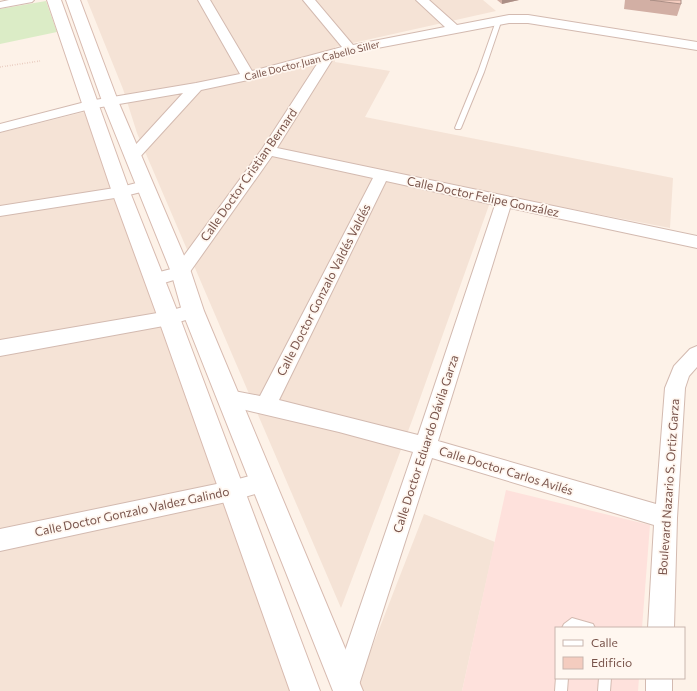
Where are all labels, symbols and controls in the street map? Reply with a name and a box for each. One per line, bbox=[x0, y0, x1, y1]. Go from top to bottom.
street label: Calle Doctor Juan Cabello Siller bbox=[243, 37, 381, 83]
street label: Calle Doctor Cristian Bernard bbox=[197, 105, 299, 243]
street label: Calle Doctor Felipe González bbox=[406, 173, 561, 219]
street label: Calle Doctor Gonzalo Valdés Valdés bbox=[273, 201, 373, 378]
street label: Calle Doctor Eduardo Dávila Garza bbox=[390, 353, 460, 534]
street label: Boulevard Nazario S. Ortiz Garza bbox=[655, 398, 681, 576]
street label: Calle Doctor Carlos Avilés bbox=[438, 443, 575, 497]
street label: Calle Doctor Gonzalo Valdez Galindo bbox=[33, 484, 230, 539]
legend bbox=[555, 627, 685, 679]
text: Calle bbox=[591, 635, 618, 649]
text: Edificio bbox=[591, 655, 632, 669]

